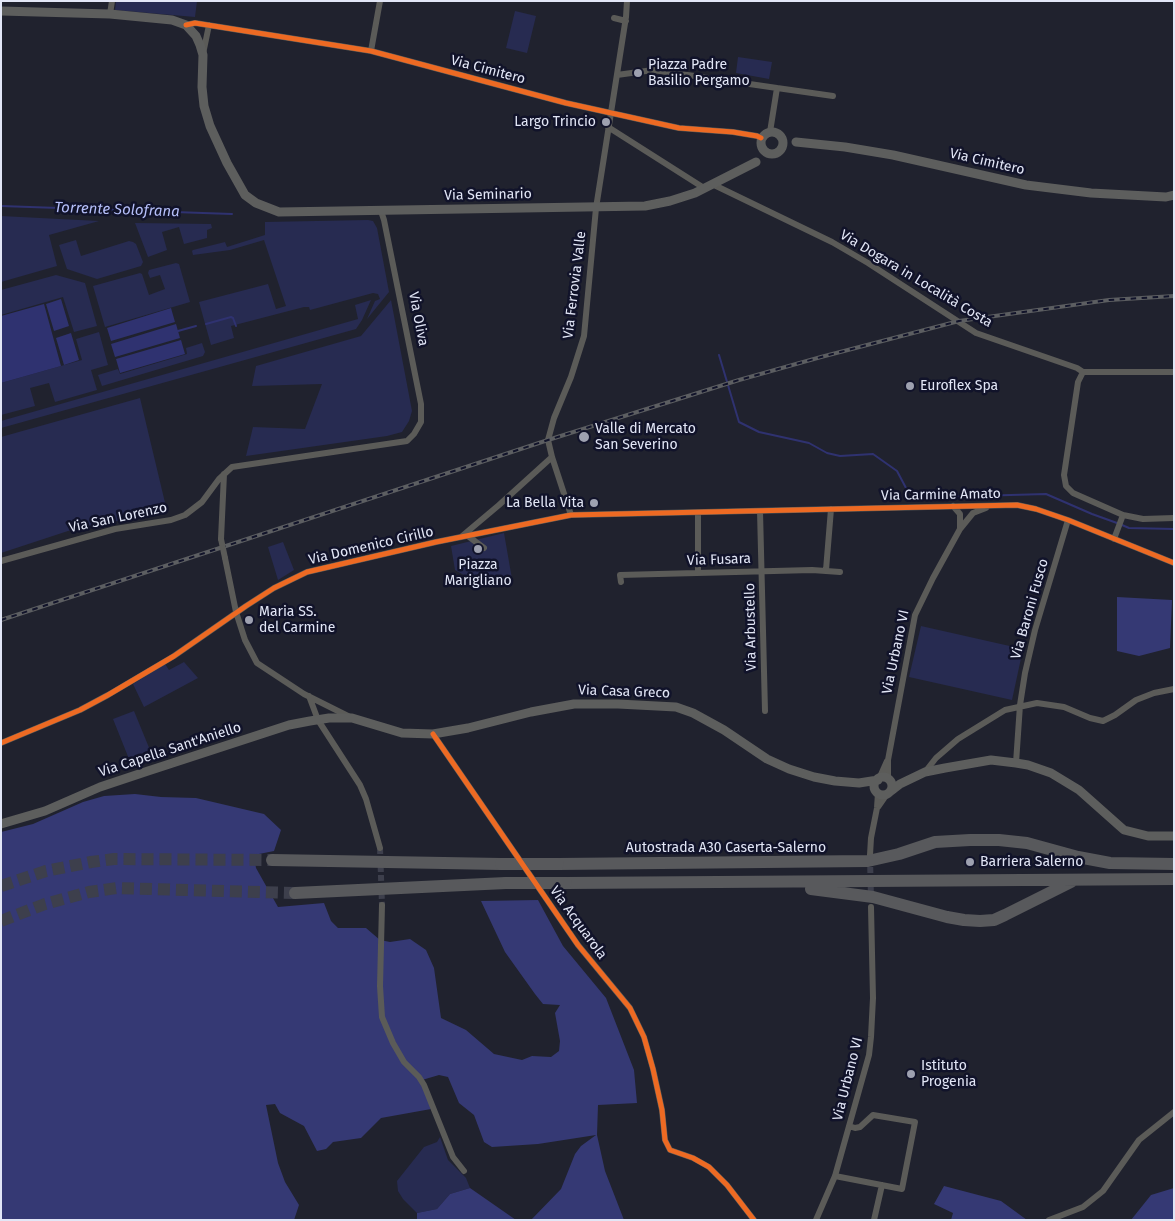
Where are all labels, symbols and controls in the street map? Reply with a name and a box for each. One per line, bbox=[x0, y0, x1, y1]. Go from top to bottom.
street label: Via Cimitero bbox=[449, 52, 527, 88]
place label: Piazza Padre Basilio Pergamo bbox=[648, 57, 750, 90]
marker: Piazza Padre Basilio Pergamo bbox=[632, 67, 644, 79]
place label: Largo Trincio bbox=[514, 114, 596, 130]
marker: Largo Trincio bbox=[600, 116, 612, 128]
street label: Via Cimitero bbox=[948, 145, 1026, 179]
street label: Via Seminario bbox=[444, 186, 532, 204]
water label: Torrente Solofrana bbox=[54, 199, 180, 221]
street label: Via Dogara in Località Costa bbox=[837, 227, 995, 331]
street label: Via Ferrovia Valle bbox=[560, 230, 590, 340]
street label: Via Oliva bbox=[404, 290, 432, 348]
place label: Euroflex Spa bbox=[920, 378, 998, 394]
marker: Euroflex Spa bbox=[904, 380, 916, 392]
place label: Valle di Mercato San Severino bbox=[595, 421, 696, 454]
marker: Valle di Mercato San Severino bbox=[577, 430, 591, 444]
street label: Via Carmine Amato bbox=[881, 486, 1001, 504]
place label: La Bella Vita bbox=[506, 495, 584, 511]
marker: La Bella Vita bbox=[588, 497, 600, 509]
street label: Via San Lorenzo bbox=[67, 499, 169, 537]
street label: Via Domenico Cirillo bbox=[307, 523, 435, 569]
marker: Piazza Marigliano bbox=[472, 543, 484, 555]
street label: Via Fusara bbox=[687, 550, 751, 570]
place label: Piazza Marigliano bbox=[444, 557, 512, 590]
street label: Via Baroni Fusco bbox=[1008, 557, 1052, 661]
street label: Via Arbustello bbox=[742, 583, 760, 671]
place label: Maria SS. del Carmine bbox=[259, 604, 335, 636]
street label: Via Urbano VI bbox=[879, 608, 913, 696]
marker: Maria SS. del Carmine bbox=[243, 614, 255, 626]
street label: Via Casa Greco bbox=[578, 682, 670, 702]
street label: Via Capella Sant'Aniello bbox=[97, 719, 243, 781]
street label: Autostrada A30 Caserta-Salerno bbox=[626, 840, 826, 856]
place label: Barriera Salerno bbox=[980, 854, 1083, 870]
marker: Barriera Salerno bbox=[964, 856, 976, 868]
street label: Via Acquarola bbox=[546, 883, 610, 963]
street label: Via Urbano VI bbox=[830, 1035, 866, 1123]
place label: Istituto Progenia bbox=[921, 1058, 976, 1090]
marker: Istituto Progenia bbox=[905, 1068, 917, 1080]

